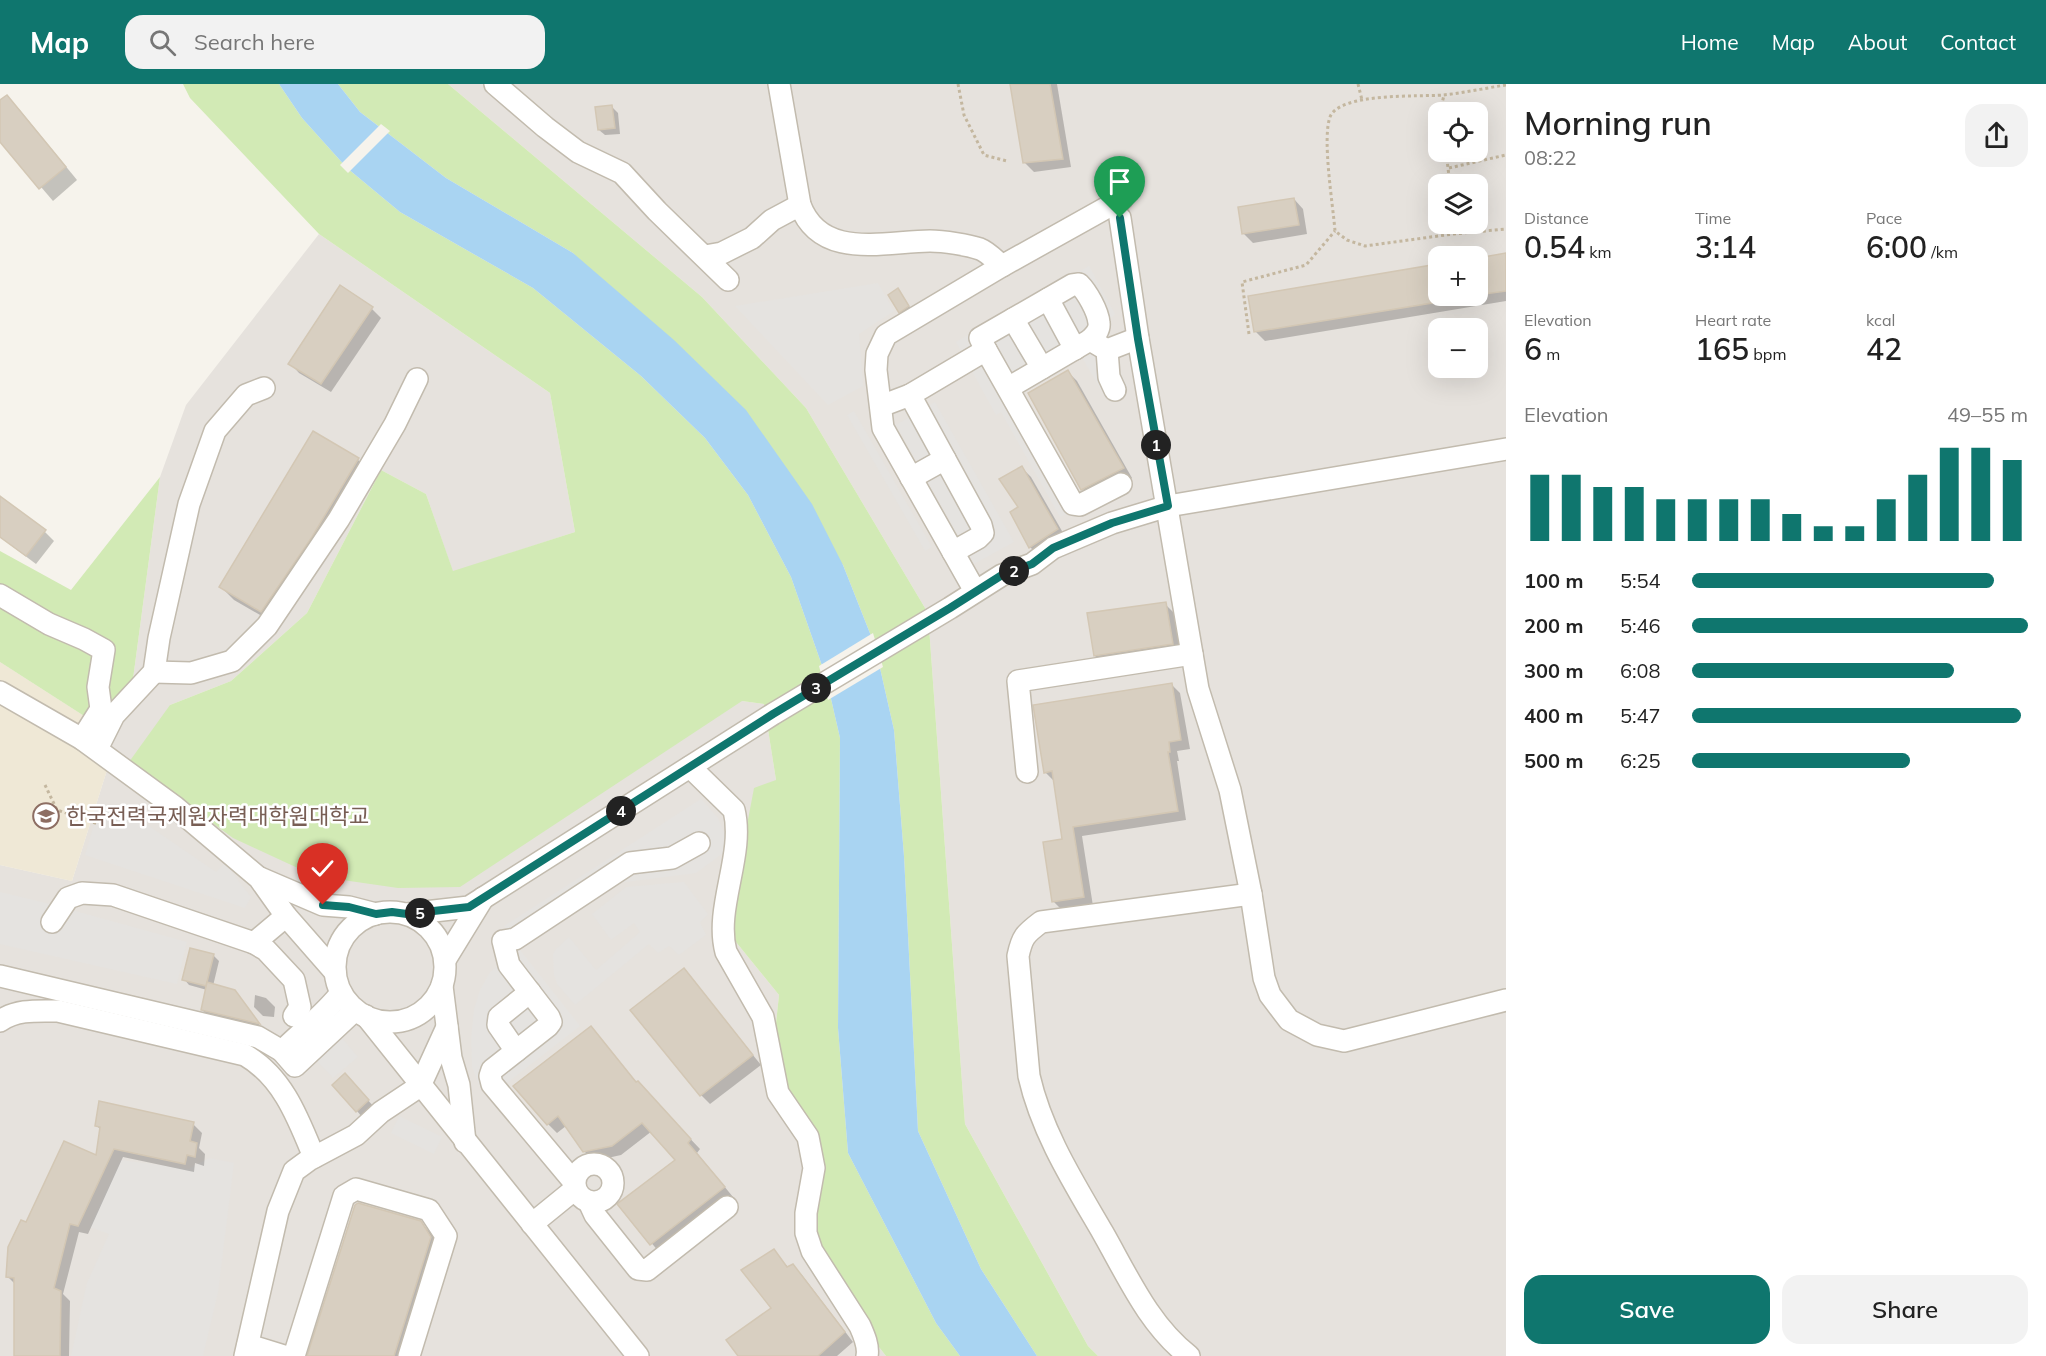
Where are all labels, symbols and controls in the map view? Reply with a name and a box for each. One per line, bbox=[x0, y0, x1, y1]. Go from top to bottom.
search box bbox=[125, 15, 545, 69]
text: Map bbox=[30, 25, 89, 60]
icon: search bbox=[146, 26, 179, 59]
text: Search here bbox=[194, 28, 315, 56]
text: Home bbox=[1681, 29, 1739, 55]
text: Map bbox=[1772, 29, 1815, 55]
text: About bbox=[1848, 29, 1907, 55]
text: Contact bbox=[1940, 29, 2016, 55]
map controls bbox=[1428, 102, 1488, 378]
button: locate bbox=[1428, 102, 1488, 162]
text: Morning run bbox=[1524, 102, 1712, 143]
button: share bbox=[1965, 104, 2028, 167]
text: 08:22 bbox=[1524, 145, 1577, 170]
pin bbox=[1094, 156, 1145, 218]
icon: arrive bbox=[1103, 165, 1136, 198]
button: layers bbox=[1428, 174, 1488, 234]
text: Distance bbox=[1524, 208, 1589, 228]
text: Time bbox=[1695, 208, 1731, 228]
text: Pace bbox=[1866, 208, 1902, 228]
text: 0.54 bbox=[1524, 228, 1585, 266]
text: 3:14 bbox=[1695, 228, 1756, 266]
text: 6:00 bbox=[1866, 228, 1927, 266]
text: km bbox=[1585, 242, 1612, 262]
text: /km bbox=[1927, 242, 1958, 262]
button: + bbox=[1428, 246, 1488, 306]
text: Elevation bbox=[1524, 310, 1592, 330]
text: Heart rate bbox=[1695, 310, 1771, 330]
text: kcal bbox=[1866, 310, 1895, 330]
button: − bbox=[1428, 318, 1488, 378]
text: 6 bbox=[1524, 330, 1542, 368]
text: 165 bbox=[1695, 330, 1749, 368]
text: 42 bbox=[1866, 330, 1902, 368]
text: m bbox=[1542, 344, 1560, 364]
text: bpm bbox=[1749, 344, 1786, 364]
text: Elevation bbox=[1524, 402, 1609, 427]
text: 49–55 m bbox=[1947, 402, 2028, 427]
pin: 1 bbox=[1141, 430, 1171, 460]
text: 1 bbox=[1151, 435, 1161, 455]
pin: 2 bbox=[999, 556, 1029, 586]
text: 2 bbox=[1009, 561, 1019, 581]
text: 100 m bbox=[1524, 568, 1583, 593]
text: 5:54 bbox=[1620, 568, 1661, 593]
text: 200 m bbox=[1524, 613, 1583, 638]
text: 5:46 bbox=[1620, 613, 1661, 638]
text: 300 m bbox=[1524, 658, 1583, 683]
text: 6:08 bbox=[1620, 658, 1661, 683]
pin: 3 bbox=[801, 673, 831, 703]
text: 3 bbox=[811, 678, 821, 698]
text: 400 m bbox=[1524, 703, 1583, 728]
text: 5:47 bbox=[1620, 703, 1661, 728]
text: 500 m bbox=[1524, 748, 1583, 773]
text: 6:25 bbox=[1620, 748, 1661, 773]
pin: 4 bbox=[606, 796, 636, 826]
school or university icon: 한국전력국제원자력대학원대학교 bbox=[31, 801, 61, 831]
text: 4 bbox=[616, 801, 626, 821]
place label: 한국전력국제원자력대학원대학교 bbox=[66, 802, 370, 830]
pin bbox=[297, 843, 348, 905]
icon: check bbox=[306, 852, 339, 885]
pin: 5 bbox=[405, 898, 435, 928]
text: 5 bbox=[415, 903, 425, 923]
button: Save bbox=[1524, 1275, 1770, 1344]
button: Share bbox=[1782, 1275, 2028, 1344]

